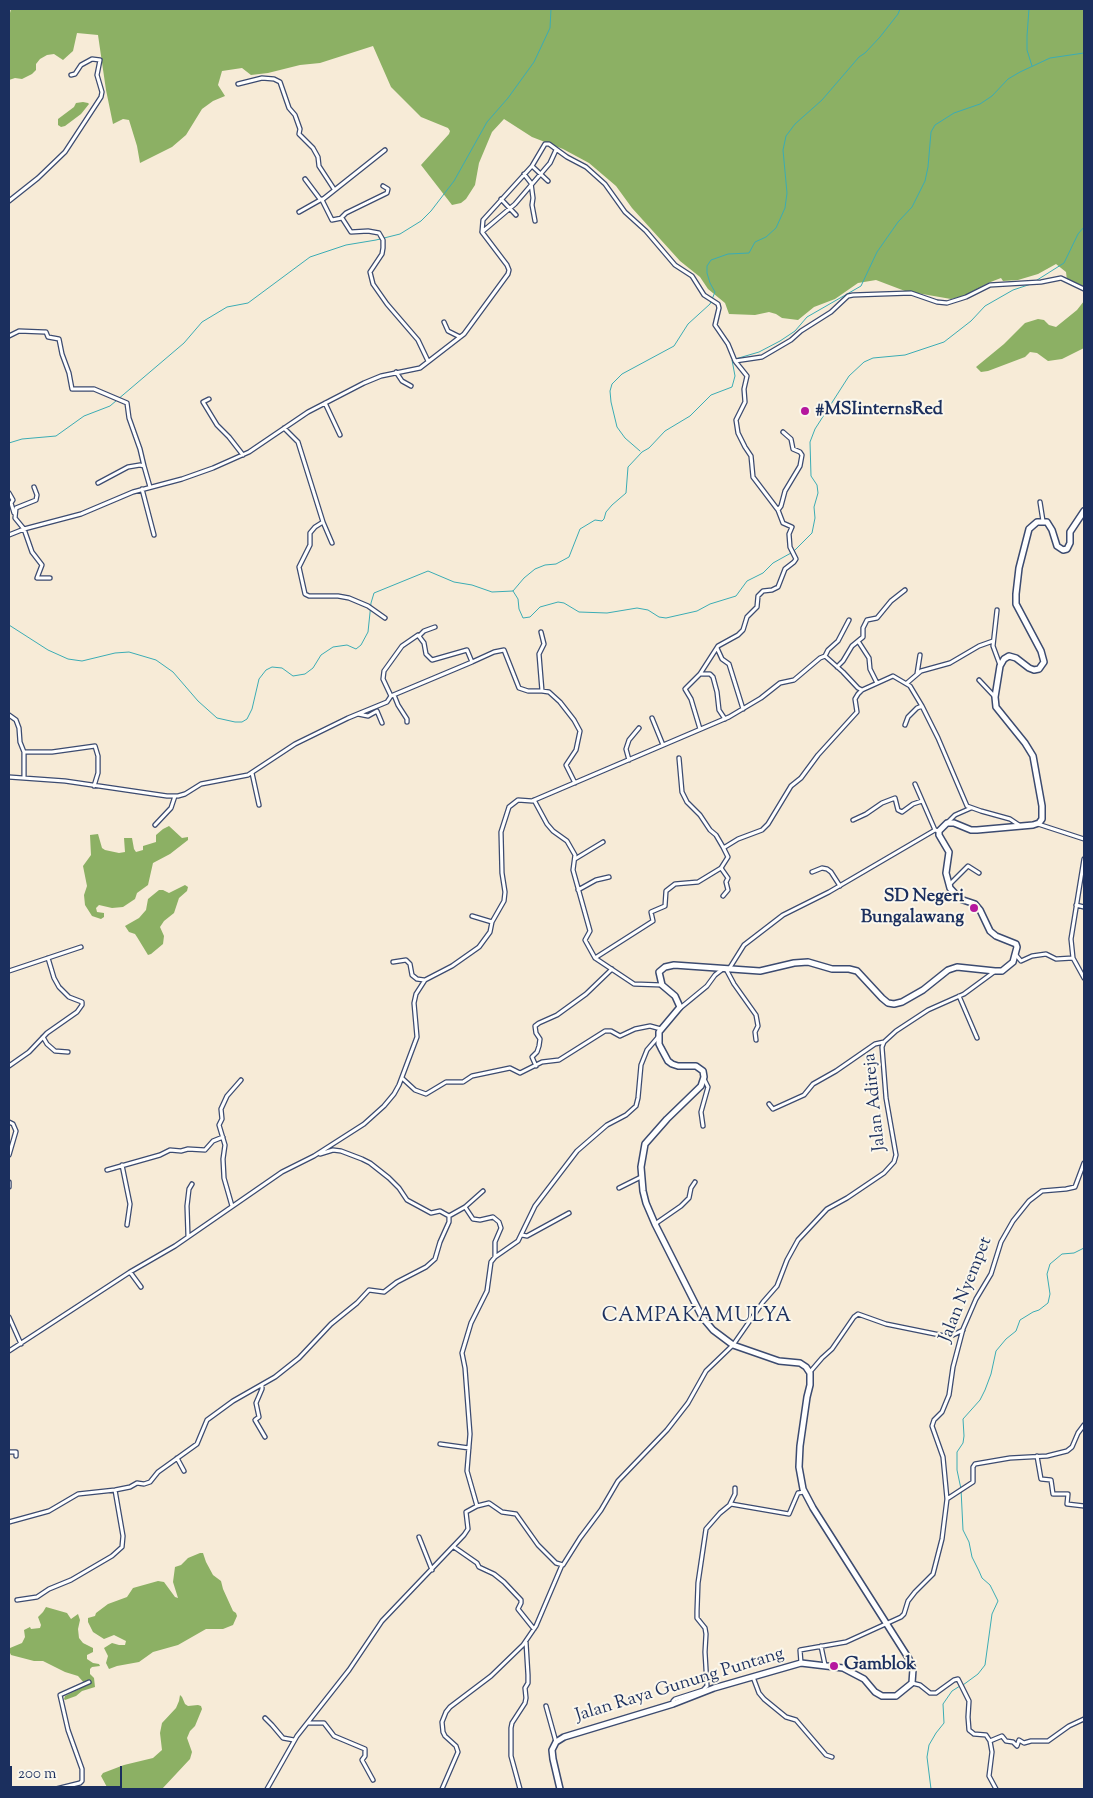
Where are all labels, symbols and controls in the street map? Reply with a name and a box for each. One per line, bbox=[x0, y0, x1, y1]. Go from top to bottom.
place label: #MSIinternsRed bbox=[815, 400, 943, 422]
marker: #MSIinternsRed bbox=[799, 405, 811, 417]
place label: SD Negeri Bungalawang bbox=[861, 887, 964, 930]
marker: SD Negeri Bungalawang bbox=[968, 902, 980, 914]
street label: Jalan Adireja bbox=[860, 1052, 892, 1152]
street label: Jalan Nyempet bbox=[936, 1234, 998, 1346]
district label: CAMPAKAMULYA bbox=[600, 1306, 794, 1330]
street label: Jalan Raya Gunung Puntang bbox=[573, 1644, 787, 1728]
place label: Gamblok bbox=[844, 1655, 916, 1677]
marker: Gamblok bbox=[828, 1660, 840, 1672]
scale bar bbox=[12, 1756, 125, 1788]
text: 200 m bbox=[18, 1764, 57, 1785]

